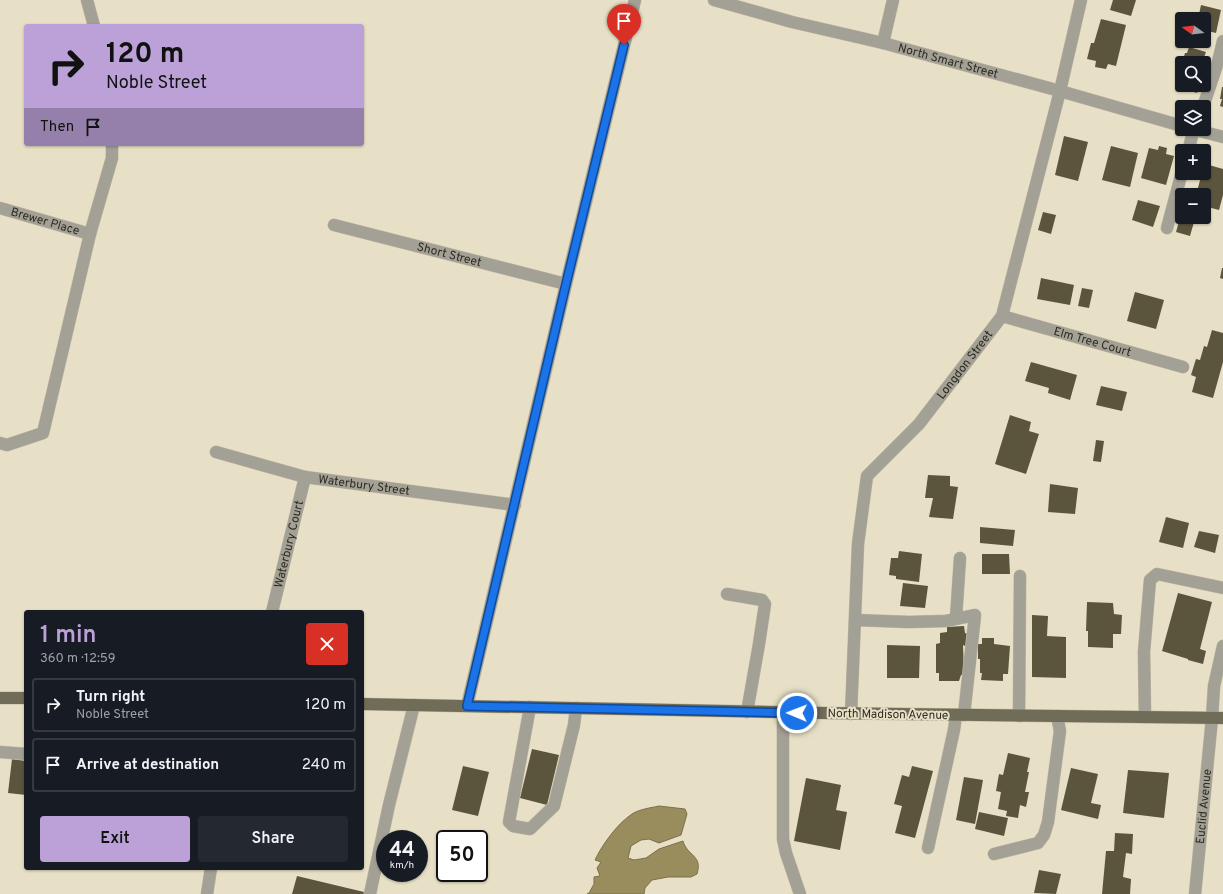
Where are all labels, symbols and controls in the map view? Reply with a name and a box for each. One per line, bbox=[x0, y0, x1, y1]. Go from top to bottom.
pin bbox=[607, 4, 641, 45]
icon: arrive bbox=[613, 10, 635, 32]
north arrow bbox=[1175, 12, 1211, 48]
map controls bbox=[1175, 12, 1211, 224]
text: 120 m bbox=[106, 37, 184, 73]
icon: right bbox=[40, 40, 92, 92]
street label: North Smart Street bbox=[896, 40, 1000, 83]
button: search bbox=[1175, 56, 1211, 92]
text: Noble Street bbox=[106, 72, 207, 95]
button: layers bbox=[1175, 100, 1211, 136]
icon: arrive bbox=[82, 116, 104, 138]
text: Then bbox=[40, 118, 74, 137]
button: + bbox=[1175, 144, 1211, 180]
button: − bbox=[1175, 188, 1211, 224]
street label: Brewer Place bbox=[9, 204, 81, 240]
street label: Short Street bbox=[415, 239, 483, 271]
street label: Elm Tree Court bbox=[1052, 324, 1133, 361]
street label: Longdon Street bbox=[934, 328, 997, 403]
street label: Waterbury Street bbox=[317, 472, 411, 500]
street label: Waterbury Court bbox=[271, 499, 308, 590]
text: 1 min bbox=[40, 621, 97, 651]
button: close bbox=[306, 623, 348, 665]
text: 360 m · 12:59 bbox=[40, 651, 116, 667]
text: Turn right bbox=[76, 688, 145, 707]
position arrow bbox=[776, 692, 818, 734]
icon: right bbox=[42, 694, 64, 716]
text: 120 m bbox=[305, 696, 346, 715]
street label: North Madison Avenue bbox=[827, 706, 949, 724]
text: Noble Street bbox=[76, 707, 149, 723]
icon: arrive bbox=[42, 754, 64, 776]
text: Arrive at destination bbox=[76, 756, 219, 775]
text: 240 m bbox=[302, 756, 346, 775]
street label: Euclid Avenue bbox=[1193, 768, 1216, 845]
button: Exit bbox=[40, 816, 190, 862]
button: Share bbox=[198, 816, 348, 862]
speed limit sign: 50 bbox=[436, 830, 488, 882]
text: 44 bbox=[389, 838, 415, 864]
text: km/h bbox=[390, 859, 414, 872]

